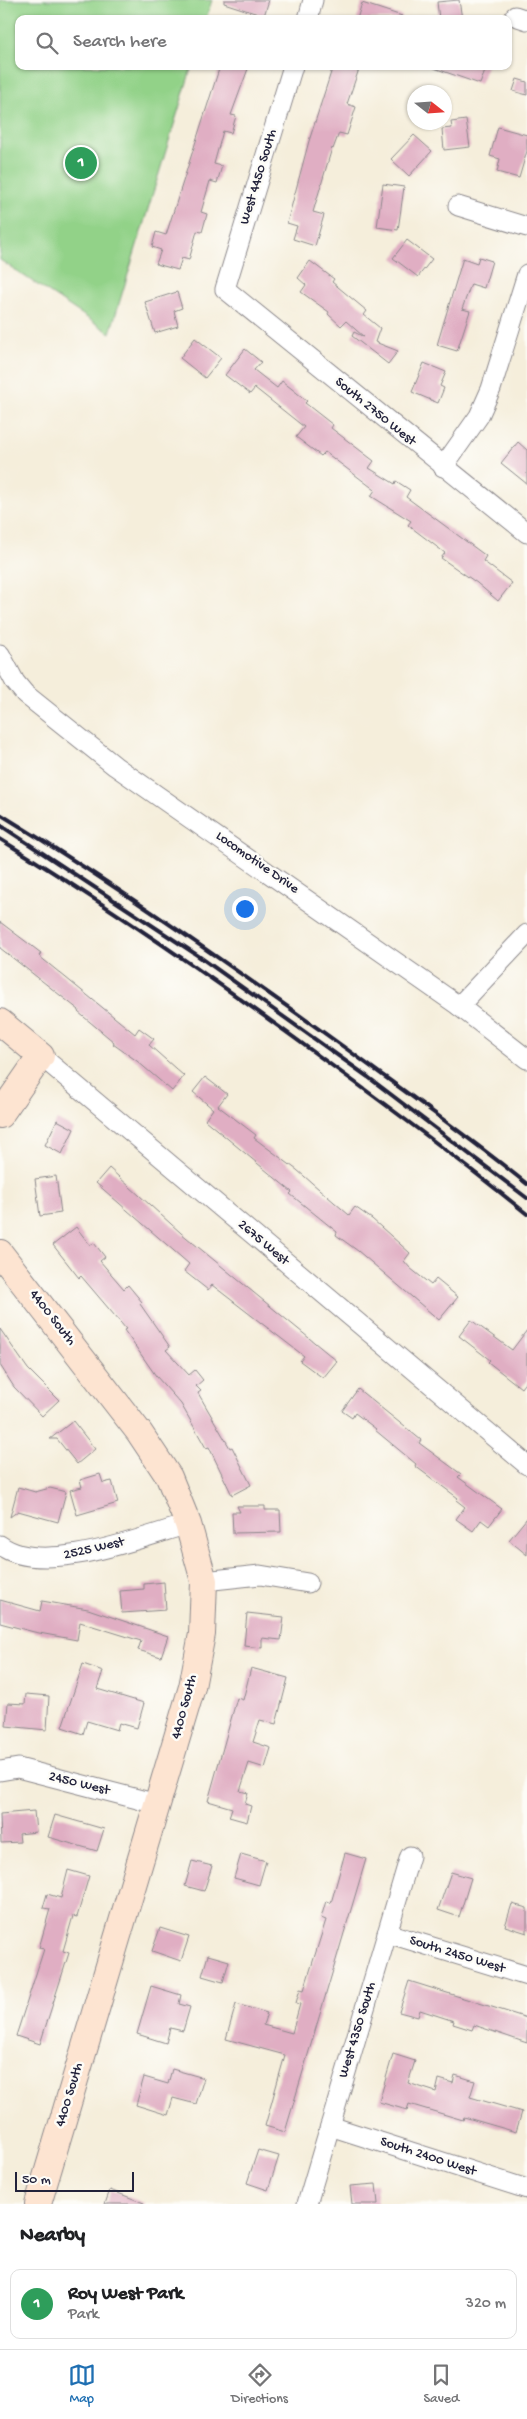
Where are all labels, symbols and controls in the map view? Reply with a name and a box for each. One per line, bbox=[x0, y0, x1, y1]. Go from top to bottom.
search box bbox=[15, 15, 512, 70]
icon: search bbox=[33, 29, 61, 57]
text: Search here bbox=[73, 31, 167, 54]
north arrow bbox=[407, 85, 452, 130]
street label: West 4450 South bbox=[236, 127, 282, 227]
pin: 1 bbox=[65, 144, 97, 182]
street label: South 2750 West bbox=[331, 374, 420, 451]
street label: Locomotive Drive bbox=[212, 828, 302, 898]
your location bbox=[232, 896, 258, 922]
street label: 2675 West bbox=[234, 1217, 293, 1270]
street label: 4400 South bbox=[25, 1287, 79, 1350]
street label: 2525 West bbox=[62, 1533, 127, 1564]
street label: 4400 South bbox=[168, 1672, 202, 1741]
street label: 2450 West bbox=[47, 1768, 112, 1800]
street label: South 2450 West bbox=[407, 1932, 508, 1978]
street label: West 4350 South bbox=[335, 1980, 381, 2080]
street label: 4400 South bbox=[52, 2060, 88, 2129]
street label: South 2400 West bbox=[378, 2134, 479, 2181]
scale bar bbox=[15, 2169, 134, 2192]
text: 50 m bbox=[22, 2172, 51, 2189]
text: Nearby bbox=[20, 2224, 85, 2249]
text: Roy West Park bbox=[68, 2283, 183, 2306]
text: 1 bbox=[34, 2295, 40, 2314]
text: 320 m bbox=[466, 2295, 506, 2314]
text: Park bbox=[68, 2306, 99, 2325]
tab: Map bbox=[68, 2361, 96, 2408]
tab: Directions bbox=[231, 2361, 288, 2408]
tab: Saved bbox=[423, 2361, 459, 2408]

